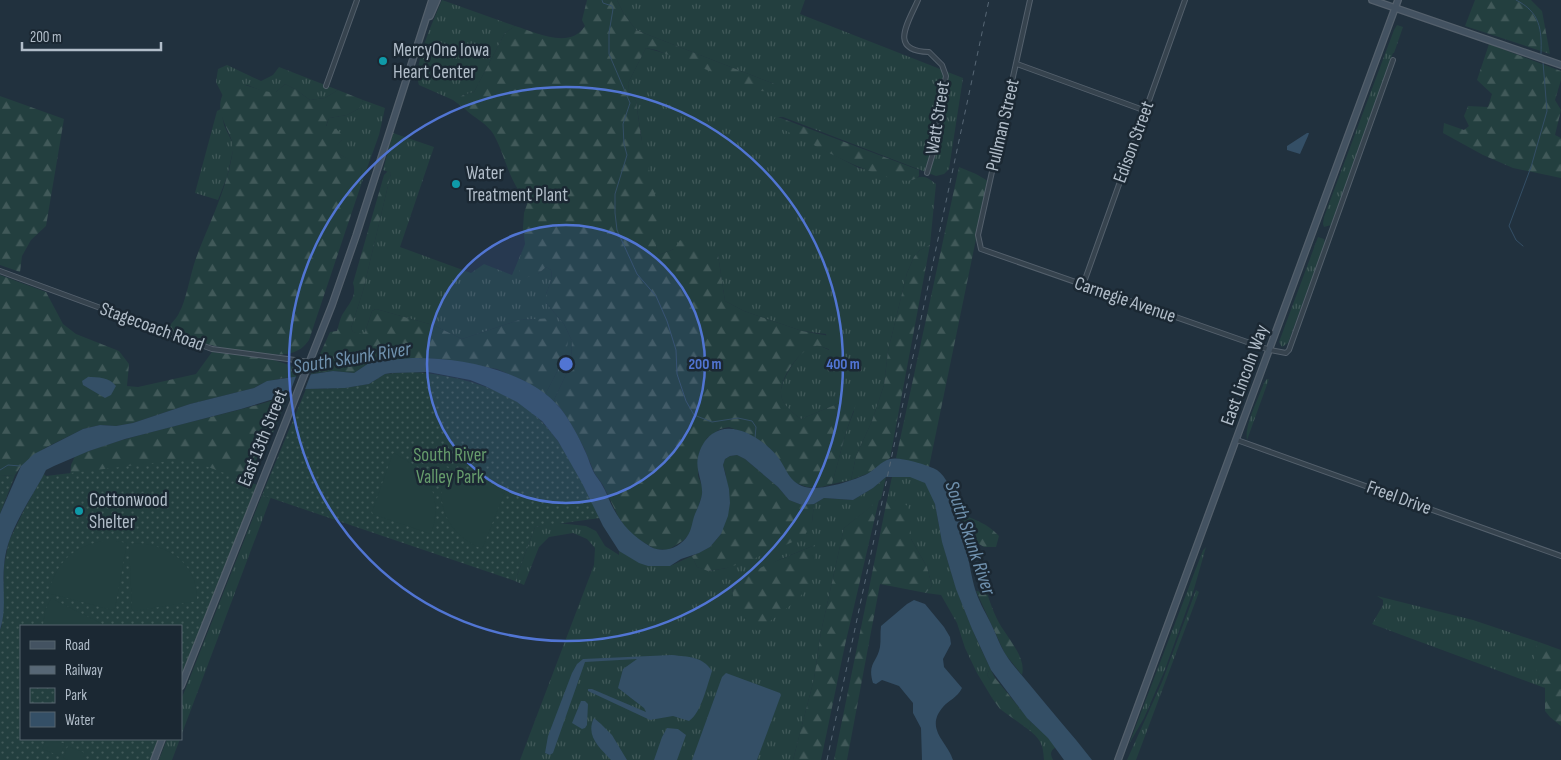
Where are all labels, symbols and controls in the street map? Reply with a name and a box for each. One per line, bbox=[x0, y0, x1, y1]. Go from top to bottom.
scale bar bbox=[22, 20, 161, 52]
text: 200 m bbox=[30, 28, 62, 47]
place label: MercyOne Iowa Heart Center bbox=[393, 39, 489, 84]
marker: MercyOne Iowa Heart Center bbox=[377, 55, 389, 67]
street label: Pullman Street bbox=[981, 77, 1025, 173]
street label: Watt Street bbox=[921, 80, 955, 156]
street label: Edison Street bbox=[1109, 98, 1159, 186]
place label: Water Treatment Plant bbox=[466, 162, 568, 207]
marker: Water Treatment Plant bbox=[450, 178, 462, 190]
street label: Carnegie Avenue bbox=[1071, 272, 1179, 328]
street label: Stagecoach Road bbox=[97, 297, 207, 357]
street label: East Lincoln Way bbox=[1216, 321, 1274, 429]
water label: South Skunk River bbox=[292, 337, 414, 379]
centre of rings bbox=[557, 355, 575, 373]
text: 200 m bbox=[688, 355, 722, 374]
text: 400 m bbox=[826, 355, 860, 374]
street label: East 13th Street bbox=[233, 386, 293, 490]
park label: South River Valley Park bbox=[413, 444, 487, 489]
street label: Freel Drive bbox=[1363, 476, 1435, 520]
water label: South Skunk River bbox=[939, 478, 1001, 599]
place label: Cottonwood Shelter bbox=[89, 489, 168, 534]
marker: Cottonwood Shelter bbox=[73, 505, 85, 517]
legend bbox=[20, 625, 182, 740]
text: Road bbox=[65, 636, 90, 655]
text: Railway bbox=[65, 661, 103, 680]
text: Park bbox=[65, 686, 87, 705]
text: Water bbox=[65, 711, 96, 730]

